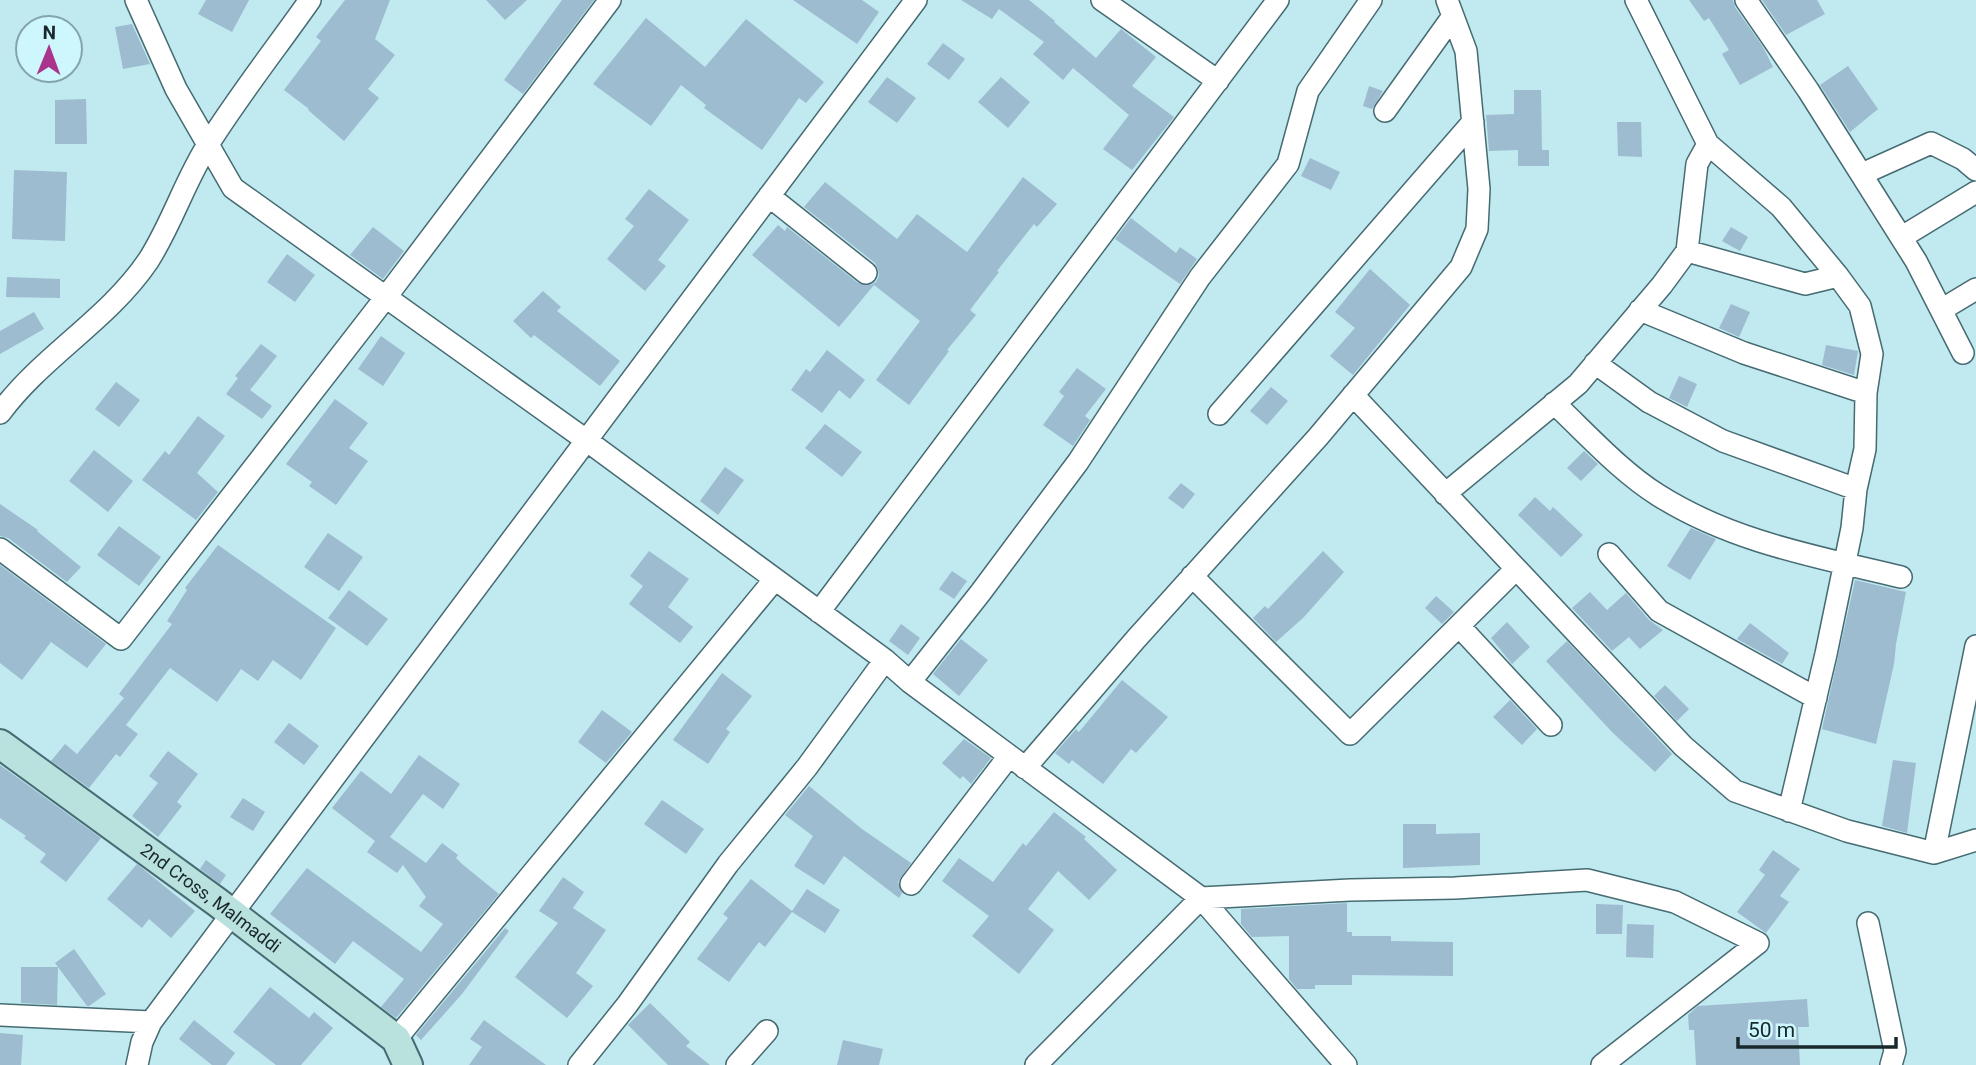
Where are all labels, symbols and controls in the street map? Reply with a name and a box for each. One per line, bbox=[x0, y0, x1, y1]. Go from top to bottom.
north arrow bbox=[14, 14, 84, 84]
text: N bbox=[42, 21, 56, 44]
street label: 2nd Cross, Malmaddi bbox=[137, 839, 285, 957]
scale bar bbox=[1738, 1006, 1896, 1050]
text: 50 m bbox=[1748, 1018, 1795, 1042]

